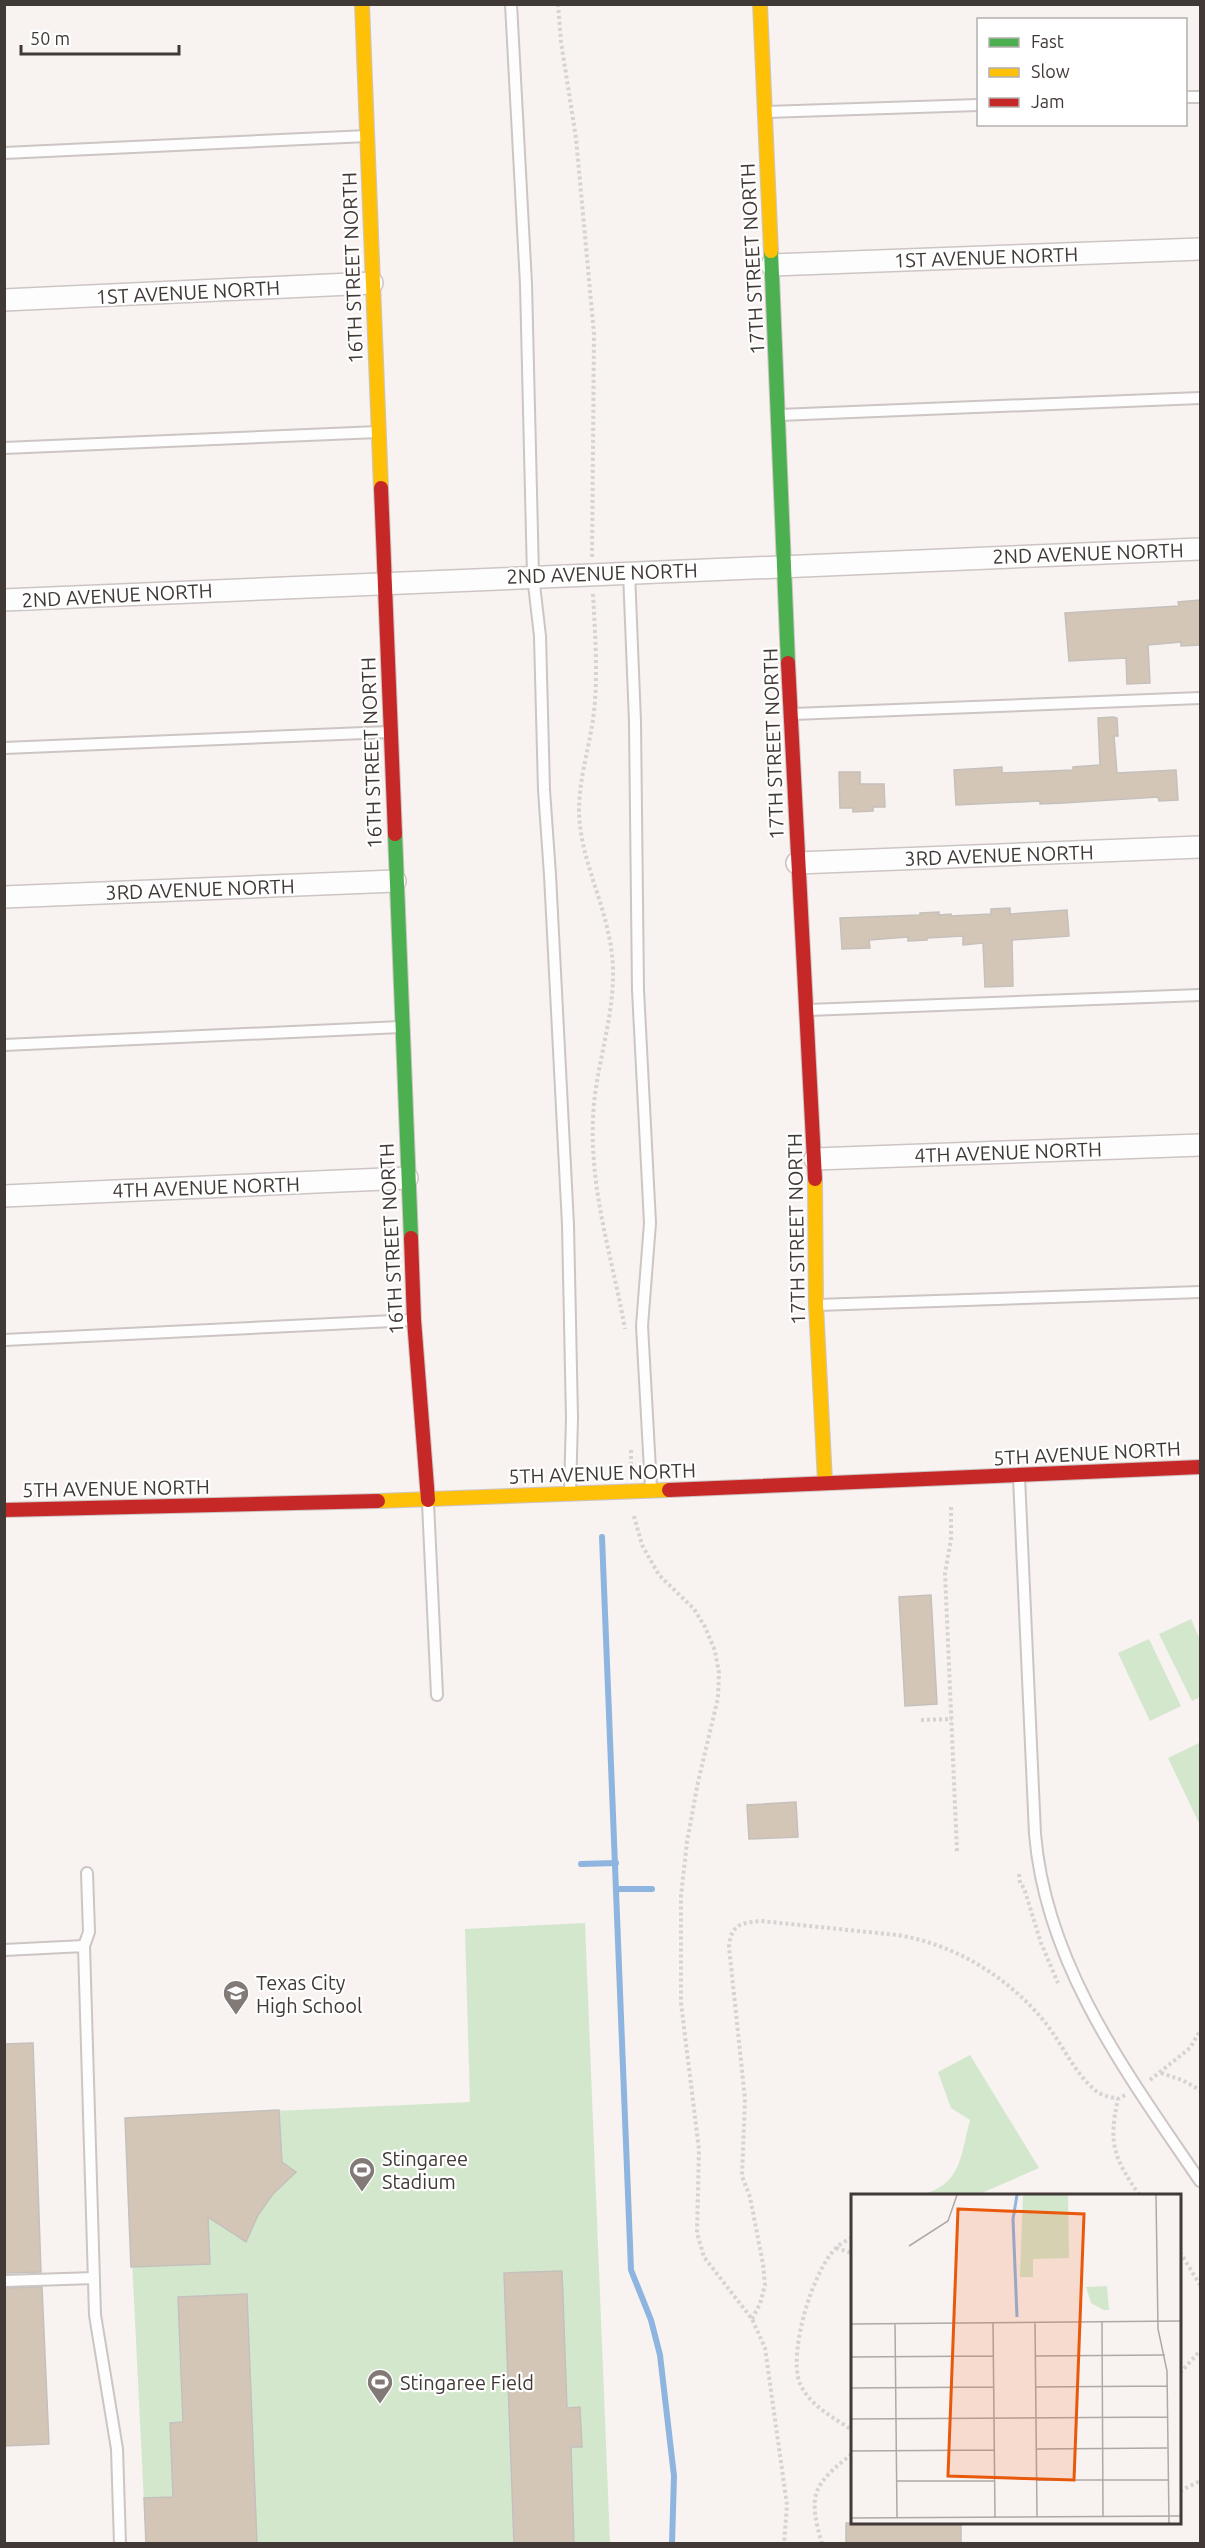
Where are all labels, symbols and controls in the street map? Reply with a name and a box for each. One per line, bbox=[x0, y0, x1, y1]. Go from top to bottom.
scale bar bbox=[21, 18, 178, 56]
legend bbox=[977, 18, 1187, 126]
text: 50 m bbox=[30, 28, 70, 48]
text: Fast bbox=[1031, 31, 1064, 51]
text: Slow bbox=[1031, 61, 1070, 81]
text: Jam bbox=[1031, 91, 1065, 111]
street label: 17TH STREET NORTH bbox=[735, 163, 769, 355]
street label: 16TH STREET NORTH bbox=[337, 172, 367, 364]
street label: 1ST AVENUE NORTH bbox=[893, 242, 1079, 272]
street label: 1ST AVENUE NORTH bbox=[95, 276, 281, 308]
street label: 2ND AVENUE NORTH bbox=[992, 538, 1184, 568]
street label: 2ND AVENUE NORTH bbox=[506, 558, 698, 588]
street label: 2ND AVENUE NORTH bbox=[21, 579, 213, 611]
street label: 17TH STREET NORTH bbox=[758, 648, 788, 840]
street label: 16TH STREET NORTH bbox=[356, 657, 386, 849]
street label: 3RD AVENUE NORTH bbox=[904, 840, 1094, 870]
street label: 3RD AVENUE NORTH bbox=[105, 874, 295, 904]
street label: 17TH STREET NORTH bbox=[783, 1133, 809, 1325]
street label: 4TH AVENUE NORTH bbox=[914, 1137, 1102, 1167]
street label: 16TH STREET NORTH bbox=[374, 1143, 408, 1335]
street label: 4TH AVENUE NORTH bbox=[112, 1172, 300, 1202]
street label: 5TH AVENUE NORTH bbox=[993, 1437, 1181, 1469]
street label: 5TH AVENUE NORTH bbox=[508, 1458, 696, 1488]
street label: 5TH AVENUE NORTH bbox=[22, 1475, 210, 1501]
place label: Texas City High School bbox=[256, 1971, 362, 2017]
school or university icon: Texas City High School bbox=[221, 1978, 251, 2016]
place label: Stingaree Stadium bbox=[382, 2147, 468, 2193]
sports icon: Stingaree Stadium bbox=[347, 2155, 377, 2193]
inset map bbox=[851, 2194, 1181, 2524]
sports icon: Stingaree Field bbox=[365, 2367, 395, 2405]
place label: Stingaree Field bbox=[400, 2371, 534, 2394]

